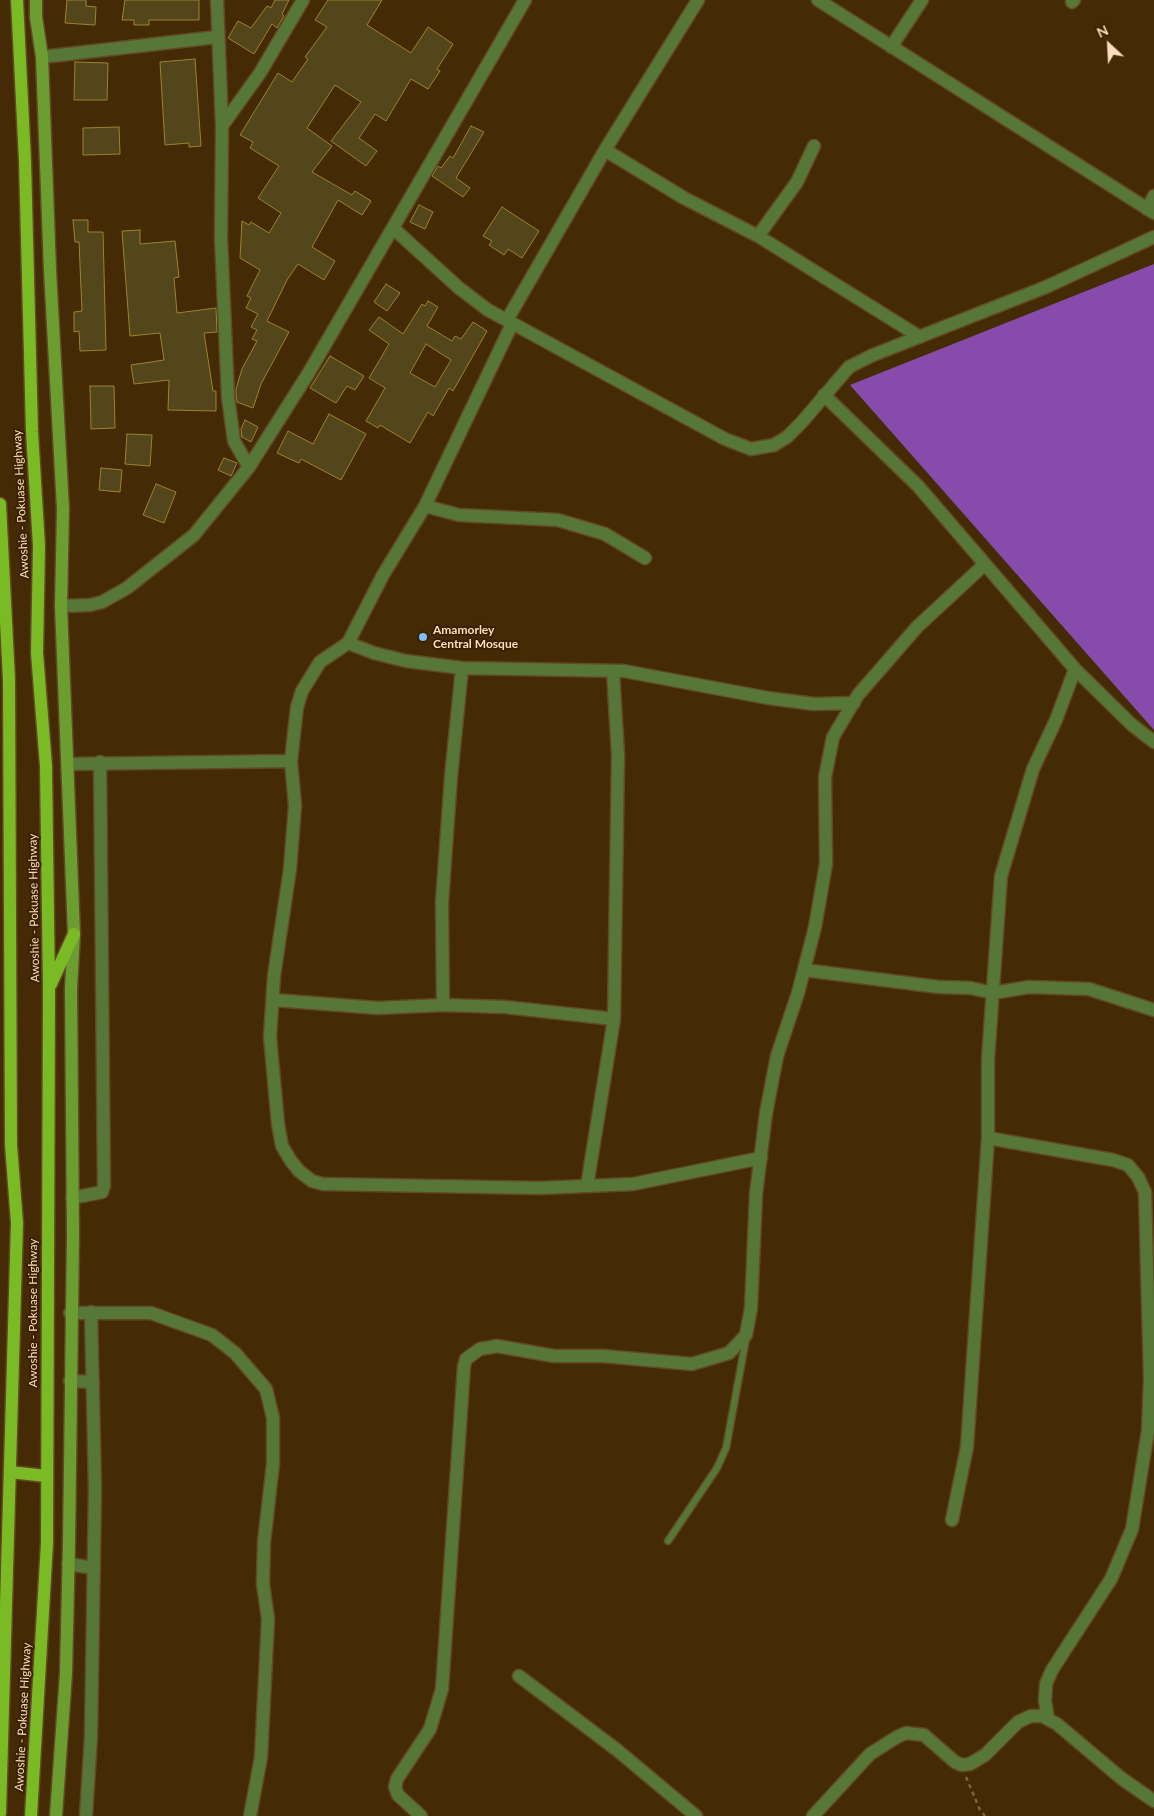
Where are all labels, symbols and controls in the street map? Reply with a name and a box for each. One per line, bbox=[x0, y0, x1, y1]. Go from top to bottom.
north arrow bbox=[1084, 20, 1134, 70]
text: N bbox=[1094, 21, 1111, 41]
street label: Awoshie - Pokuase Highway bbox=[10, 429, 32, 579]
place label: Amamorley Central Mosque bbox=[433, 623, 518, 651]
marker: Amamorley Central Mosque bbox=[417, 631, 429, 643]
street label: Awoshie - Pokuase Highway bbox=[26, 833, 42, 983]
street label: Awoshie - Pokuase Highway bbox=[26, 1239, 40, 1387]
street label: Awoshie - Pokuase Highway bbox=[12, 1642, 34, 1792]

